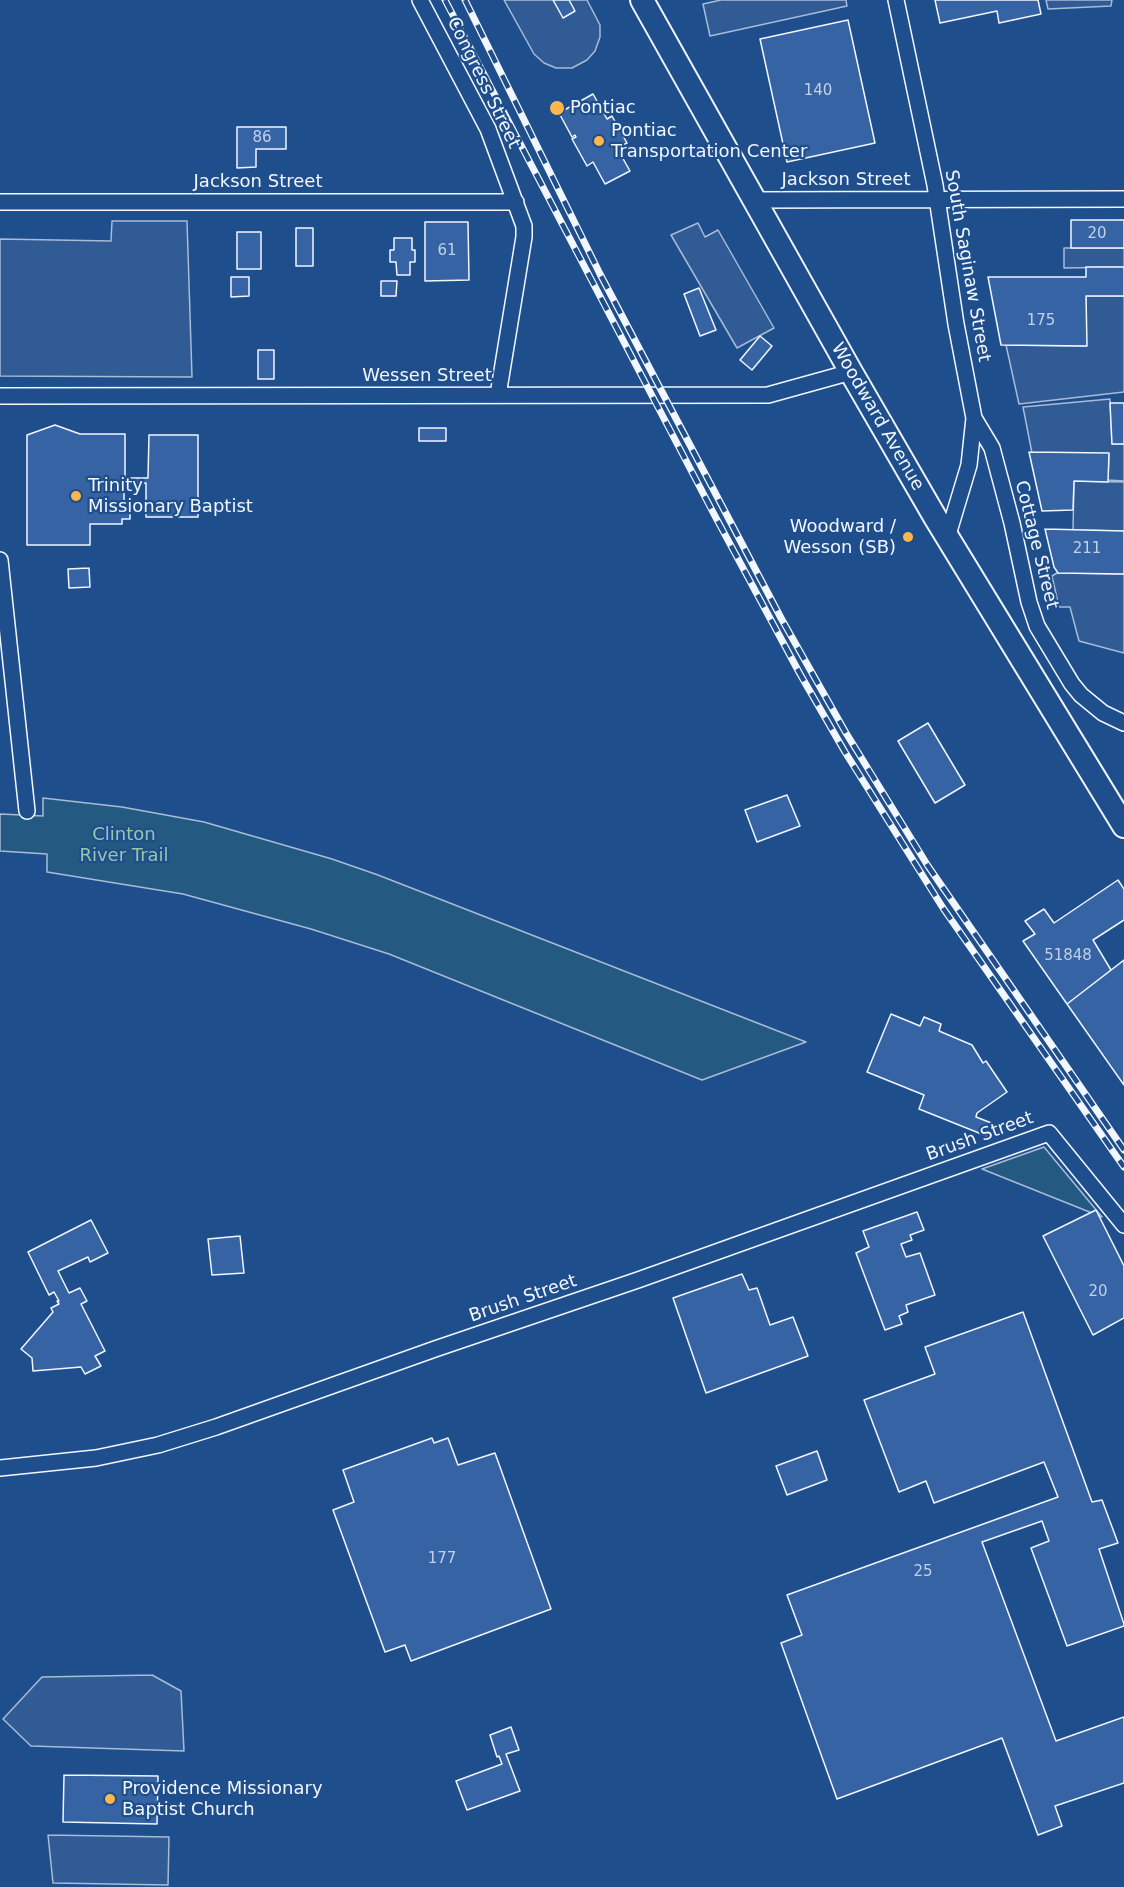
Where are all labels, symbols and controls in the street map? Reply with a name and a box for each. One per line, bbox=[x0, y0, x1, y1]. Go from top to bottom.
street label: Congress Street bbox=[442, 14, 524, 152]
house number: 140 bbox=[804, 82, 832, 100]
place label: Pontiac bbox=[570, 97, 636, 119]
marker: Pontiac bbox=[548, 99, 566, 117]
place label: Pontiac Transportation Center bbox=[611, 120, 807, 162]
house number: 86 bbox=[252, 129, 272, 147]
marker: Pontiac Transportation Center bbox=[592, 134, 606, 148]
street label: South Saginaw Street bbox=[939, 168, 995, 364]
street label: Jackson Street bbox=[782, 169, 910, 191]
street label: Jackson Street bbox=[194, 171, 322, 193]
house number: 20 bbox=[1087, 225, 1107, 243]
house number: 61 bbox=[437, 242, 457, 260]
house number: 175 bbox=[1027, 312, 1055, 330]
street label: Woodward Avenue bbox=[826, 339, 928, 495]
street label: Wessen Street bbox=[362, 365, 492, 387]
place label: Trinity Missionary Baptist bbox=[88, 475, 253, 518]
street label: Cottage Street bbox=[1010, 479, 1062, 611]
marker: Trinity Missionary Baptist bbox=[69, 489, 83, 503]
place label: Woodward / Wesson (SB) bbox=[783, 516, 896, 558]
marker: Woodward / Wesson (SB) bbox=[901, 530, 915, 544]
house number: 211 bbox=[1073, 540, 1101, 558]
park label: Clinton River Trail bbox=[79, 824, 169, 866]
house number: 51848 bbox=[1044, 947, 1092, 965]
street label: Brush Street bbox=[924, 1108, 1036, 1166]
street label: Brush Street bbox=[466, 1270, 580, 1328]
house number: 20 bbox=[1088, 1283, 1108, 1301]
house number: 177 bbox=[428, 1550, 456, 1568]
house number: 25 bbox=[913, 1563, 933, 1581]
place label: Providence Missionary Baptist Church bbox=[122, 1778, 323, 1820]
marker: Providence Missionary Baptist Church bbox=[103, 1792, 117, 1806]

